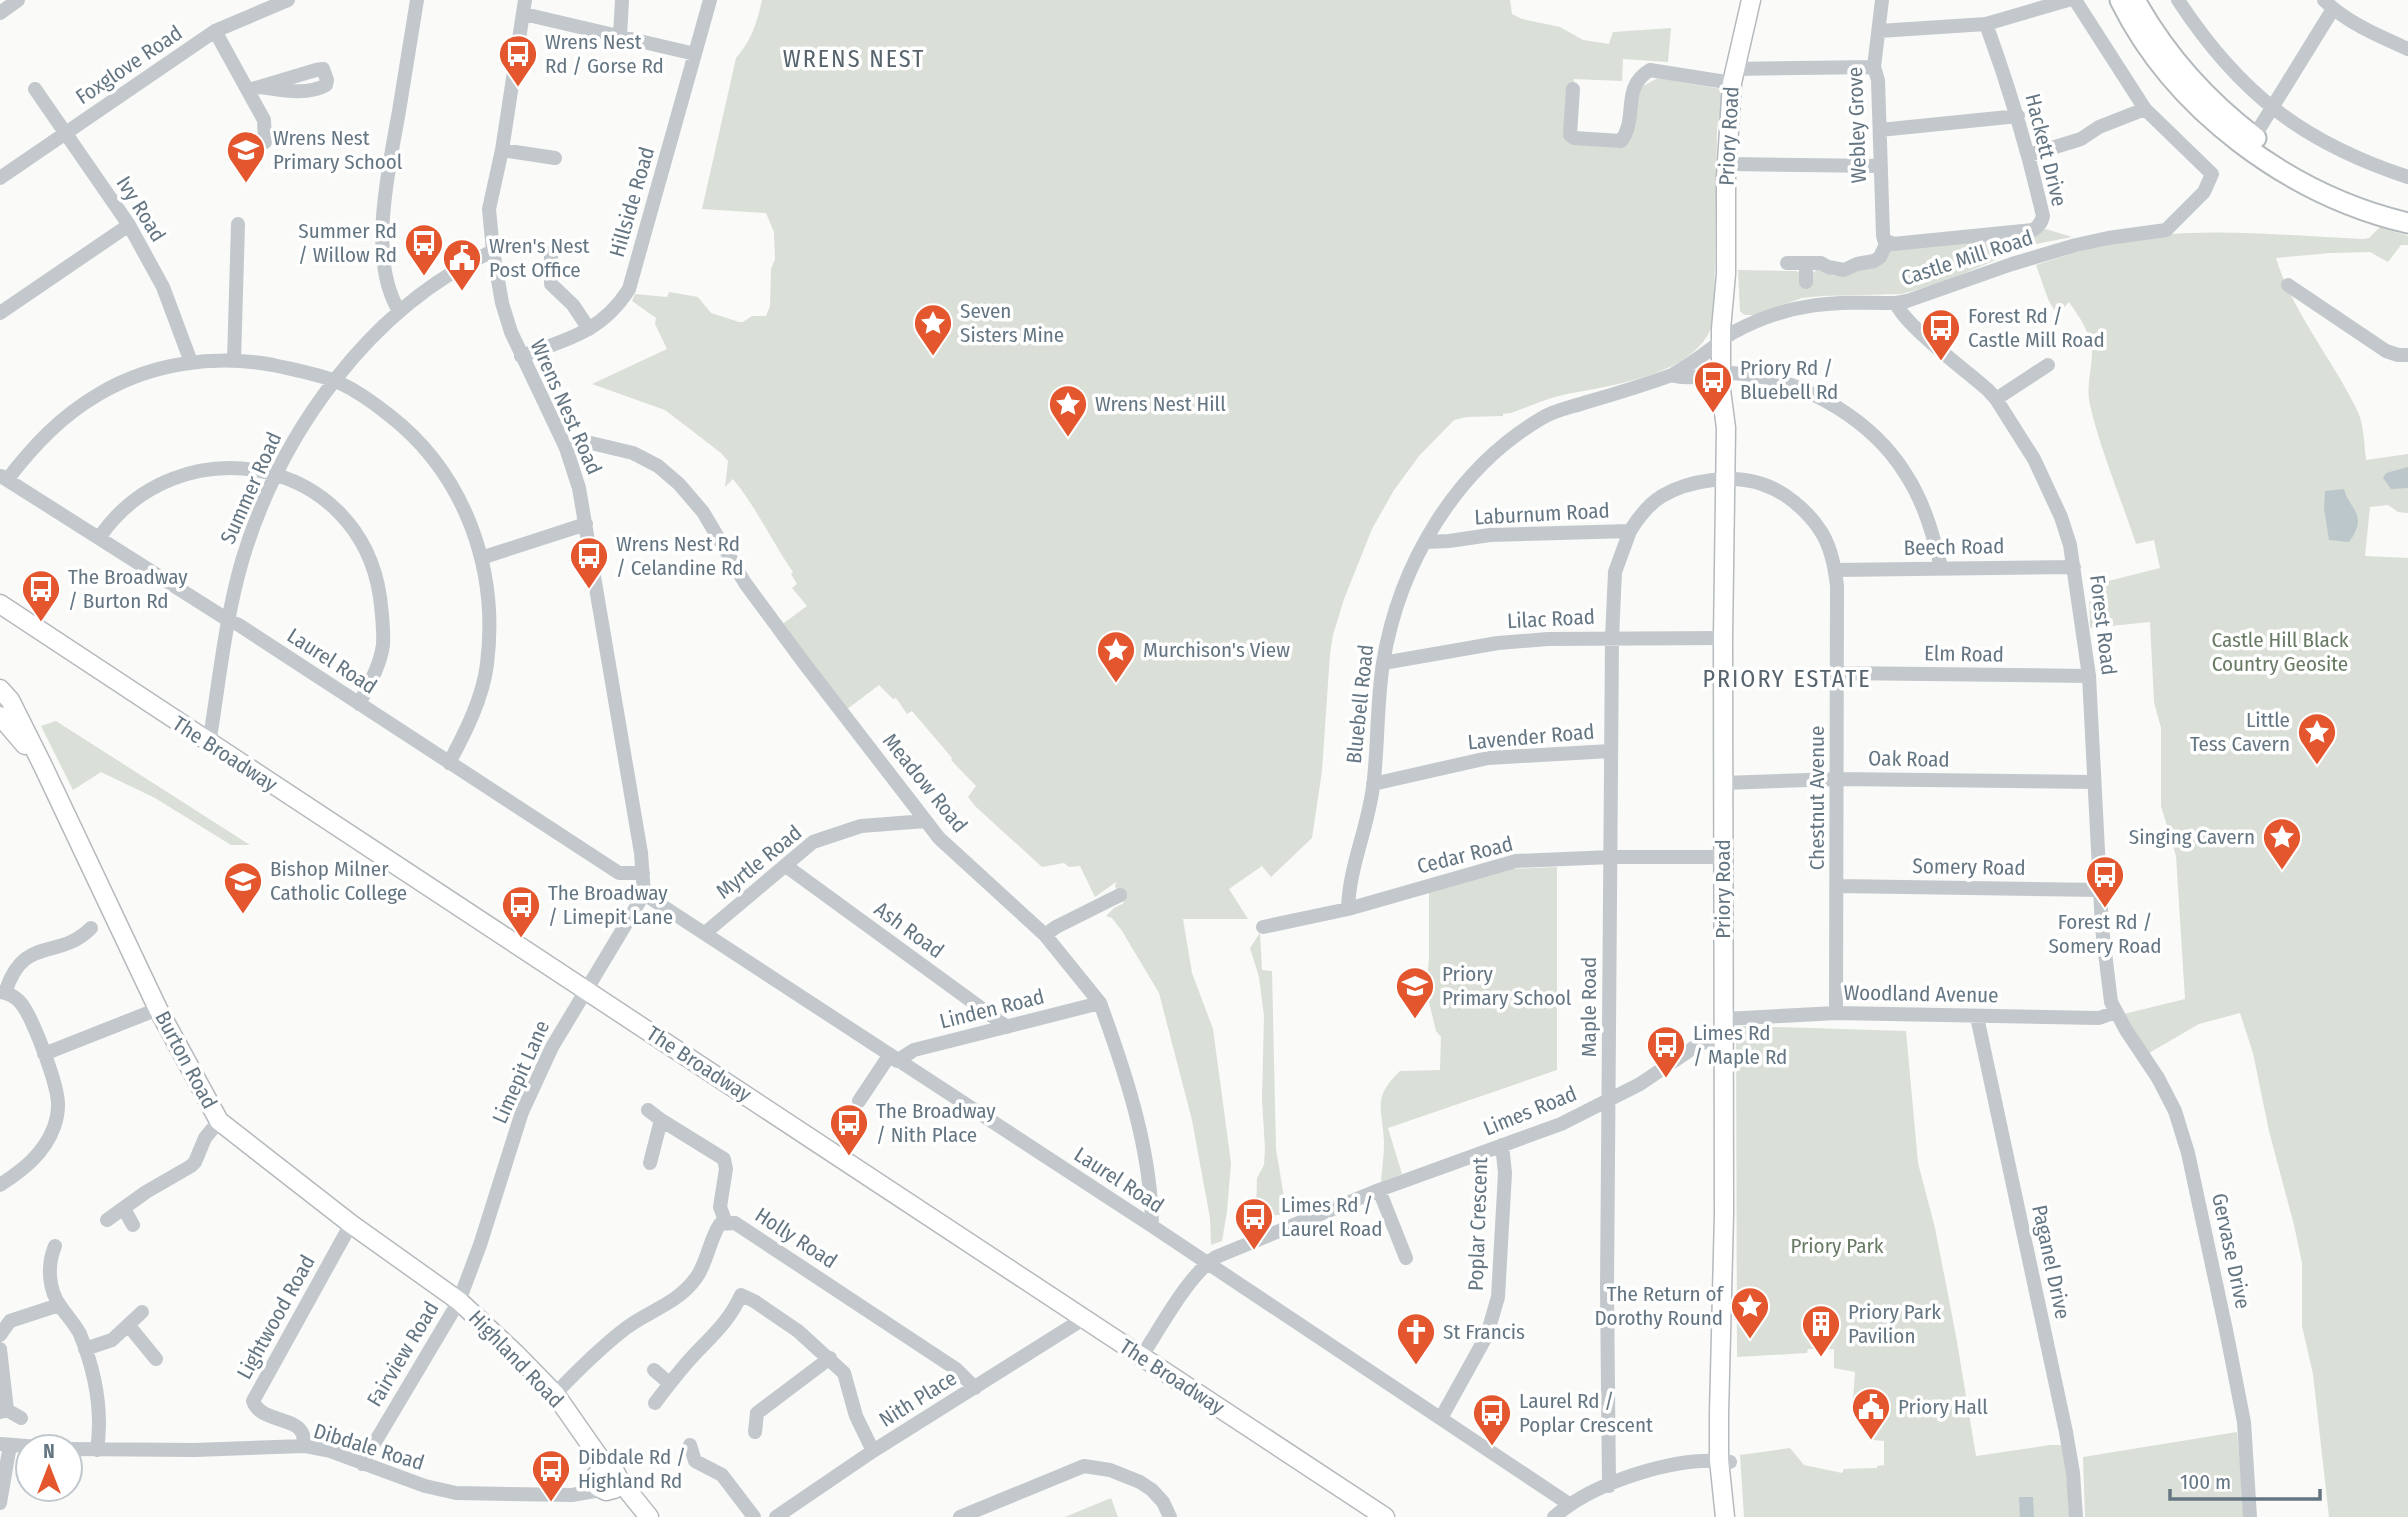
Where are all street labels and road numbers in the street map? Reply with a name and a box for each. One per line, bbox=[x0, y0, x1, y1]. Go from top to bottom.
street label: Foxglove Road bbox=[71, 20, 187, 110]
street label: Webley Grove bbox=[1842, 66, 1872, 184]
street label: Priory Road bbox=[1713, 86, 1745, 186]
street label: Hackett Drive bbox=[2019, 91, 2073, 209]
street label: Hillside Road bbox=[604, 144, 660, 260]
street label: Ivy Road bbox=[111, 171, 171, 247]
street label: Castle Mill Road bbox=[1898, 225, 2036, 291]
street label: Wrens Nest Road bbox=[525, 335, 607, 479]
street label: Summer Road bbox=[215, 428, 287, 548]
street label: Laburnum Road bbox=[1474, 497, 1610, 531]
street label: Beech Road bbox=[1903, 533, 2005, 561]
street label: Forest Road bbox=[2084, 573, 2122, 677]
street label: Lilac Road bbox=[1506, 604, 1596, 634]
street label: Laurel Road bbox=[282, 622, 382, 700]
street label: Elm Road bbox=[1924, 640, 2004, 668]
street label: Bluebell Road bbox=[1341, 643, 1379, 765]
street label: The Broadway bbox=[168, 711, 283, 798]
street label: Lavender Road bbox=[1466, 719, 1596, 755]
street label: Chestnut Avenue bbox=[1804, 726, 1830, 870]
street label: Meadow Road bbox=[877, 728, 973, 838]
street label: Oak Road bbox=[1868, 745, 1950, 773]
street label: Myrtle Road bbox=[711, 820, 807, 904]
street label: Cedar Road bbox=[1414, 831, 1516, 879]
street label: Priory Road bbox=[1710, 839, 1736, 939]
street label: Somery Road bbox=[1912, 853, 2026, 881]
street label: Ash Road bbox=[869, 896, 949, 964]
street label: Maple Road bbox=[1576, 957, 1602, 1057]
street label: Woodland Avenue bbox=[1843, 980, 1999, 1008]
street label: Linden Road bbox=[937, 983, 1047, 1035]
street label: Burton Road bbox=[149, 1007, 223, 1113]
street label: Limepit Lane bbox=[487, 1016, 555, 1128]
street label: The Broadway bbox=[642, 1021, 757, 1108]
street label: Limes Road bbox=[1479, 1080, 1581, 1142]
street label: Laurel Road bbox=[1069, 1141, 1169, 1219]
street label: Poplar Crescent bbox=[1463, 1157, 1493, 1291]
street label: Gervase Drive bbox=[2206, 1191, 2256, 1311]
street label: Holly Road bbox=[750, 1202, 842, 1274]
street label: Paganel Drive bbox=[2026, 1203, 2076, 1321]
street label: Lightwood Road bbox=[231, 1250, 321, 1384]
street label: Fairview Road bbox=[361, 1297, 445, 1411]
street label: Highland Road bbox=[463, 1305, 569, 1413]
street label: The Broadway bbox=[1115, 1334, 1230, 1421]
street label: Nith Place bbox=[874, 1365, 962, 1433]
street label: Dibdale Road bbox=[311, 1418, 427, 1476]

